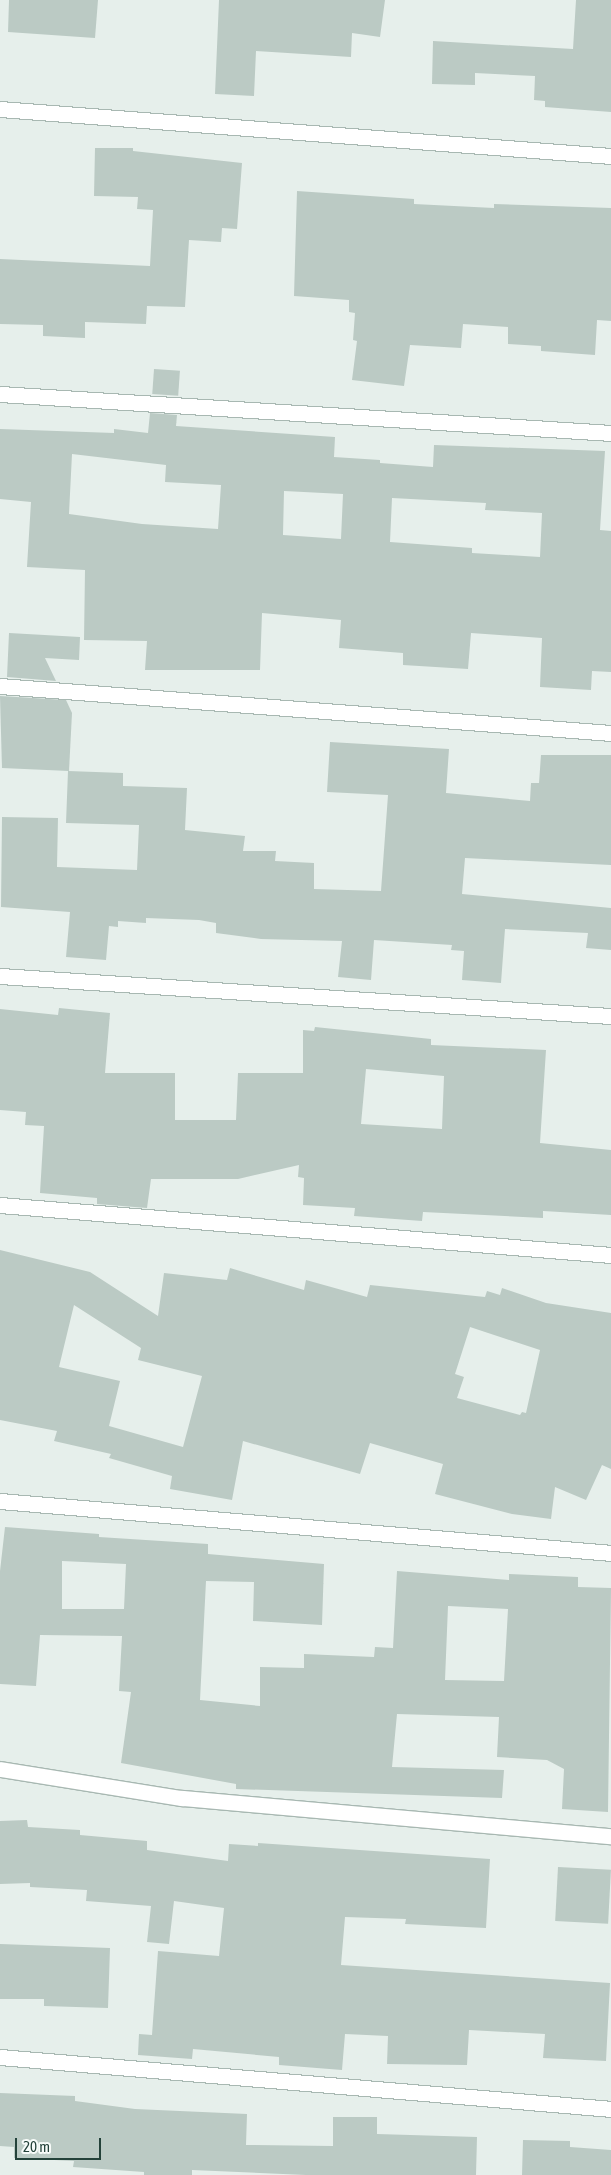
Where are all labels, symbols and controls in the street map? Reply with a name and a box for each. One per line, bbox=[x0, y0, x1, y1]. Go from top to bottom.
scale bar bbox=[18, 2128, 104, 2160]
text: 20 m bbox=[23, 2138, 50, 2155]

